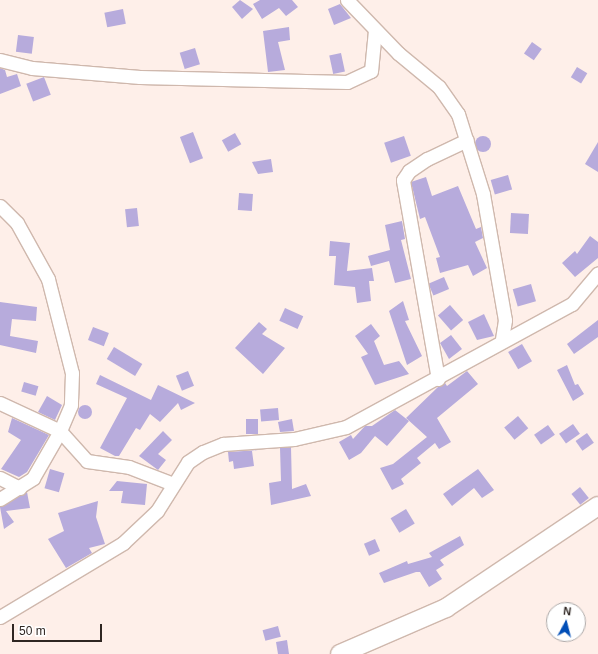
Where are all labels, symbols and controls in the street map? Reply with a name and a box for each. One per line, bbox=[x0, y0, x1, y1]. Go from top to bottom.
north arrow bbox=[546, 602, 586, 642]
text: N bbox=[563, 605, 572, 618]
scale bar bbox=[14, 616, 104, 642]
text: 50 m bbox=[19, 624, 46, 638]

